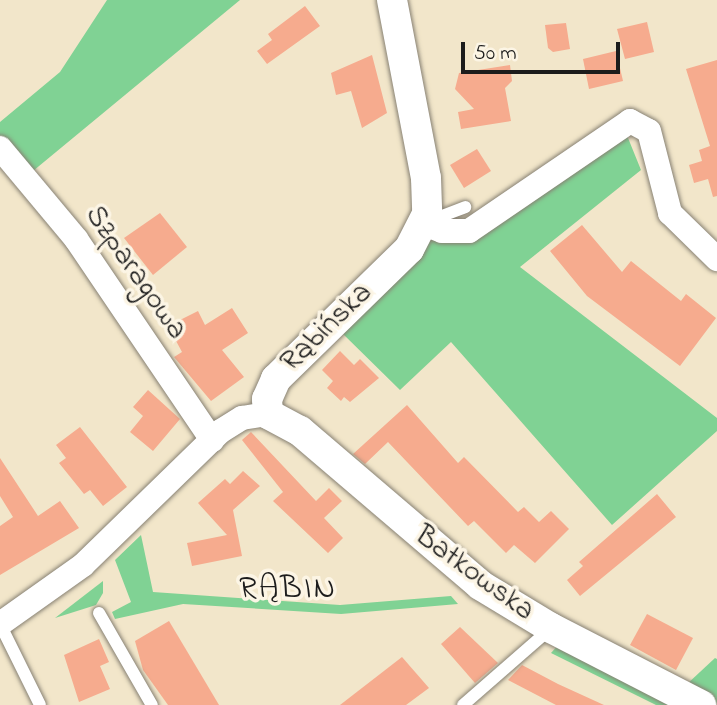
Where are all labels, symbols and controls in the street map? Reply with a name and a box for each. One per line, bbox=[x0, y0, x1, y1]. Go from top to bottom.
scale bar bbox=[465, 28, 624, 72]
text: 50 m bbox=[474, 39, 517, 69]
street label: Szparagowa bbox=[76, 199, 194, 347]
street label: Rąbińska bbox=[274, 276, 380, 380]
street label: Batkowska bbox=[407, 518, 541, 630]
district label: RĄBIN bbox=[240, 571, 336, 609]

